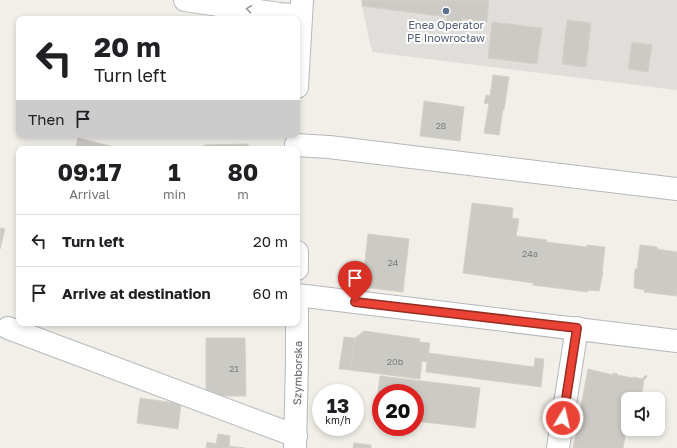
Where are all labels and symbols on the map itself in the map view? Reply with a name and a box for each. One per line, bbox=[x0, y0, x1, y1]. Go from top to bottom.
one-way arrow bbox=[245, 5, 252, 14]
marker: Enea Operator PE Inowrocław bbox=[441, 6, 451, 16]
place label: Enea Operator PE Inowrocław bbox=[407, 18, 485, 44]
house number: 28 bbox=[436, 120, 446, 131]
house number: 24a bbox=[522, 248, 538, 259]
house number: 24 bbox=[388, 257, 399, 268]
pin bbox=[338, 261, 372, 302]
street label: Szymborska bbox=[289, 341, 304, 405]
house number: 20b bbox=[387, 356, 404, 367]
house number: 21 bbox=[229, 363, 239, 374]
speed limit sign: 20 bbox=[372, 384, 424, 436]
position arrow bbox=[542, 397, 584, 439]

